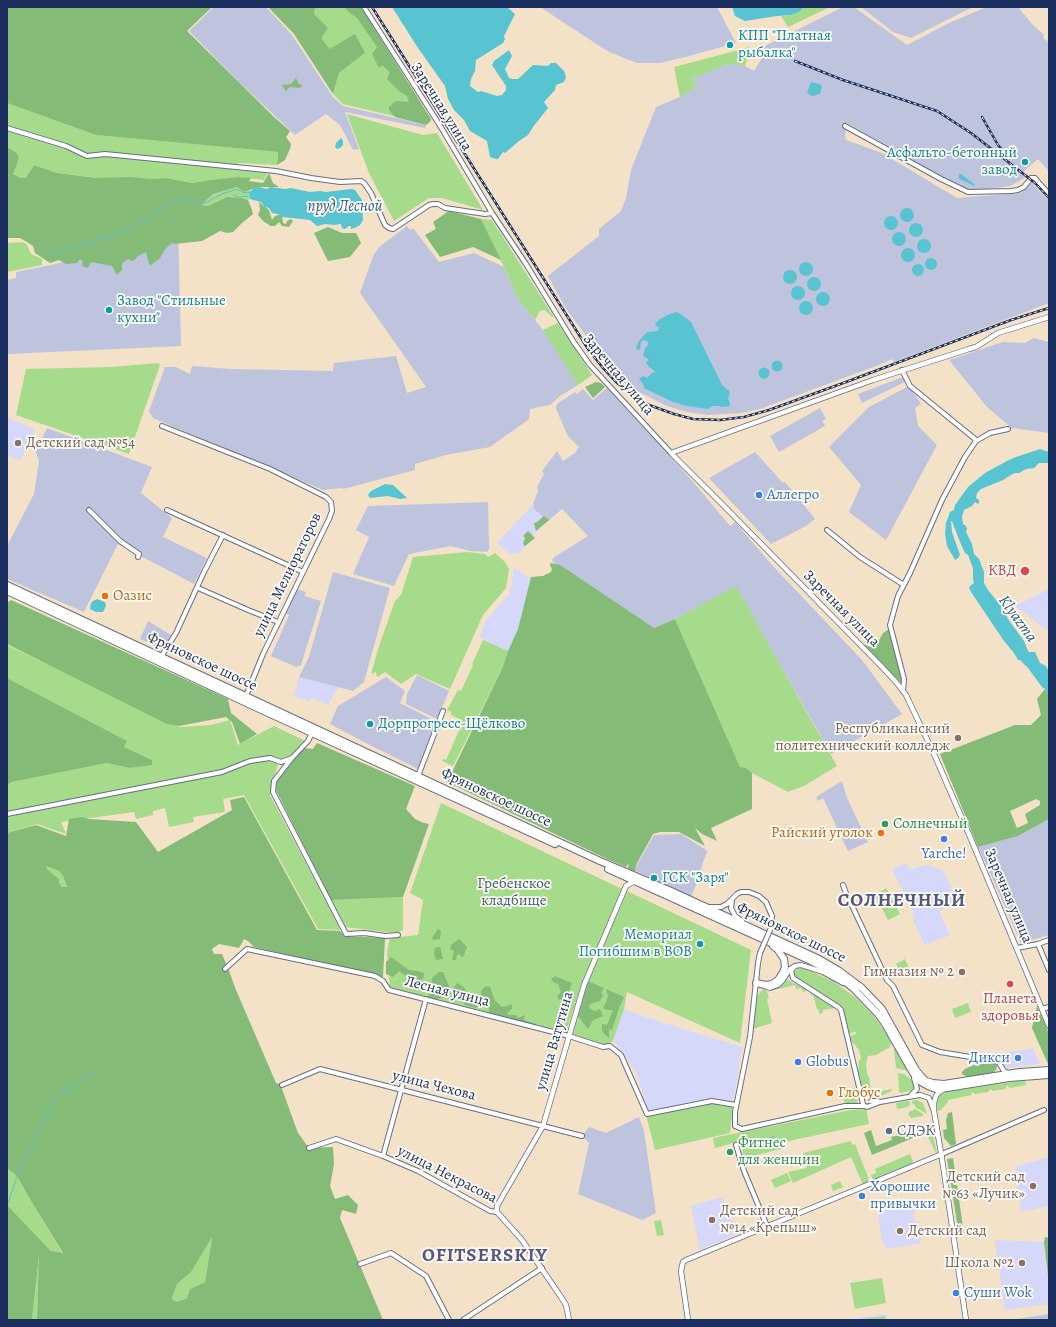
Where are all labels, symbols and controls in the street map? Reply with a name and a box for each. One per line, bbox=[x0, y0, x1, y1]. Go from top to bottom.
place label: КПП "Платная рыбалка" bbox=[738, 27, 831, 62]
marker: КПП "Платная рыбалка" bbox=[725, 40, 735, 50]
street label: Заречная улица bbox=[407, 59, 475, 155]
place label: Асфальто-бетонный завод bbox=[887, 144, 1017, 179]
marker: Асфальто-бетонный завод bbox=[1020, 157, 1030, 167]
water label: пруд Лесной bbox=[308, 197, 382, 217]
place label: Завод "Стильные кухни" bbox=[117, 292, 226, 327]
marker: Завод "Стильные кухни" bbox=[104, 305, 114, 315]
street label: Заречная улица bbox=[579, 331, 657, 419]
place label: Детский сад №54 bbox=[26, 434, 135, 452]
marker: Детский сад №54 bbox=[13, 438, 23, 448]
place label: Аллегро bbox=[767, 486, 819, 504]
marker: Аллегро bbox=[754, 490, 764, 500]
street label: улица Мелиораторов bbox=[250, 510, 326, 640]
place label: КВД bbox=[988, 562, 1016, 580]
marker: КВД bbox=[1019, 565, 1031, 577]
street label: Заречная улица bbox=[799, 567, 883, 651]
place label: Оазис bbox=[113, 587, 152, 605]
marker: Оазис bbox=[100, 591, 110, 601]
water label: Klyazma bbox=[994, 592, 1040, 646]
street label: Фряновское шоссе bbox=[144, 629, 260, 695]
place label: Дорпрогресс-Щёлково bbox=[378, 715, 525, 733]
marker: Дорпрогресс-Щёлково bbox=[365, 719, 375, 729]
place label: Республиканский политехнический колледж bbox=[775, 720, 950, 755]
marker: Республиканский политехнический колледж bbox=[953, 733, 963, 743]
street label: Фряновское шоссе bbox=[438, 765, 554, 831]
place label: Солнечный bbox=[893, 815, 967, 833]
marker: Солнечный bbox=[880, 819, 890, 829]
place label: Райский уголок bbox=[771, 824, 873, 842]
marker: Райский уголок bbox=[876, 828, 886, 838]
marker: Yarche! bbox=[939, 834, 949, 844]
place label: Yarche! bbox=[921, 845, 967, 863]
street label: Заречная улица bbox=[980, 846, 1036, 946]
place label: ГСК "Заря" bbox=[662, 869, 729, 887]
marker: ГСК "Заря" bbox=[649, 873, 659, 883]
park label: Гребенское кладбище bbox=[477, 875, 551, 910]
district label: СОЛНЕЧНЫЙ bbox=[838, 890, 966, 912]
street label: Фряновское шоссе bbox=[733, 899, 849, 967]
place label: Мемориал Погибшим в ВОВ bbox=[579, 926, 692, 961]
marker: Мемориал Погибшим в ВОВ bbox=[695, 939, 705, 949]
place label: Гимназия № 2 bbox=[863, 963, 954, 981]
marker: Гимназия № 2 bbox=[957, 967, 967, 977]
street label: Лесная улица bbox=[403, 973, 491, 1011]
marker: Планета здоровья bbox=[1005, 979, 1015, 989]
street label: улица Ватутина bbox=[532, 990, 578, 1092]
place label: Планета здоровья bbox=[981, 990, 1039, 1025]
place label: Дикси bbox=[969, 1049, 1010, 1067]
place label: Globus bbox=[806, 1053, 849, 1071]
marker: Дикси bbox=[1013, 1053, 1023, 1063]
marker: Globus bbox=[793, 1057, 803, 1067]
street label: улица Чехова bbox=[391, 1067, 477, 1105]
place label: Глобус bbox=[838, 1084, 880, 1102]
marker: Глобус bbox=[825, 1088, 835, 1098]
place label: СДЭК bbox=[897, 1122, 935, 1140]
marker: СДЭК bbox=[884, 1126, 894, 1136]
place label: Фитнес для женщин bbox=[738, 1134, 819, 1169]
street label: улица Некрасова bbox=[394, 1142, 500, 1208]
marker: Фитнес для женщин bbox=[725, 1147, 735, 1157]
place label: Детский сад №63 «Лучик» bbox=[942, 1168, 1025, 1203]
place label: Хорошие привычки bbox=[870, 1178, 936, 1213]
marker: Детский сад №63 «Лучик» bbox=[1028, 1181, 1038, 1191]
marker: Хорошие привычки bbox=[857, 1191, 867, 1201]
place label: Детский сад №14 «Крепыш» bbox=[720, 1202, 817, 1237]
marker: Детский сад №14 «Крепыш» bbox=[707, 1215, 717, 1225]
place label: Детский сад bbox=[908, 1222, 987, 1240]
marker: Детский сад bbox=[895, 1226, 905, 1236]
district label: OFITSERSKIY bbox=[422, 1245, 548, 1267]
place label: Школа №2 bbox=[944, 1254, 1014, 1272]
marker: Школа №2 bbox=[1017, 1258, 1027, 1268]
place label: Суши Wok bbox=[964, 1284, 1032, 1302]
marker: Суши Wok bbox=[951, 1288, 961, 1298]

